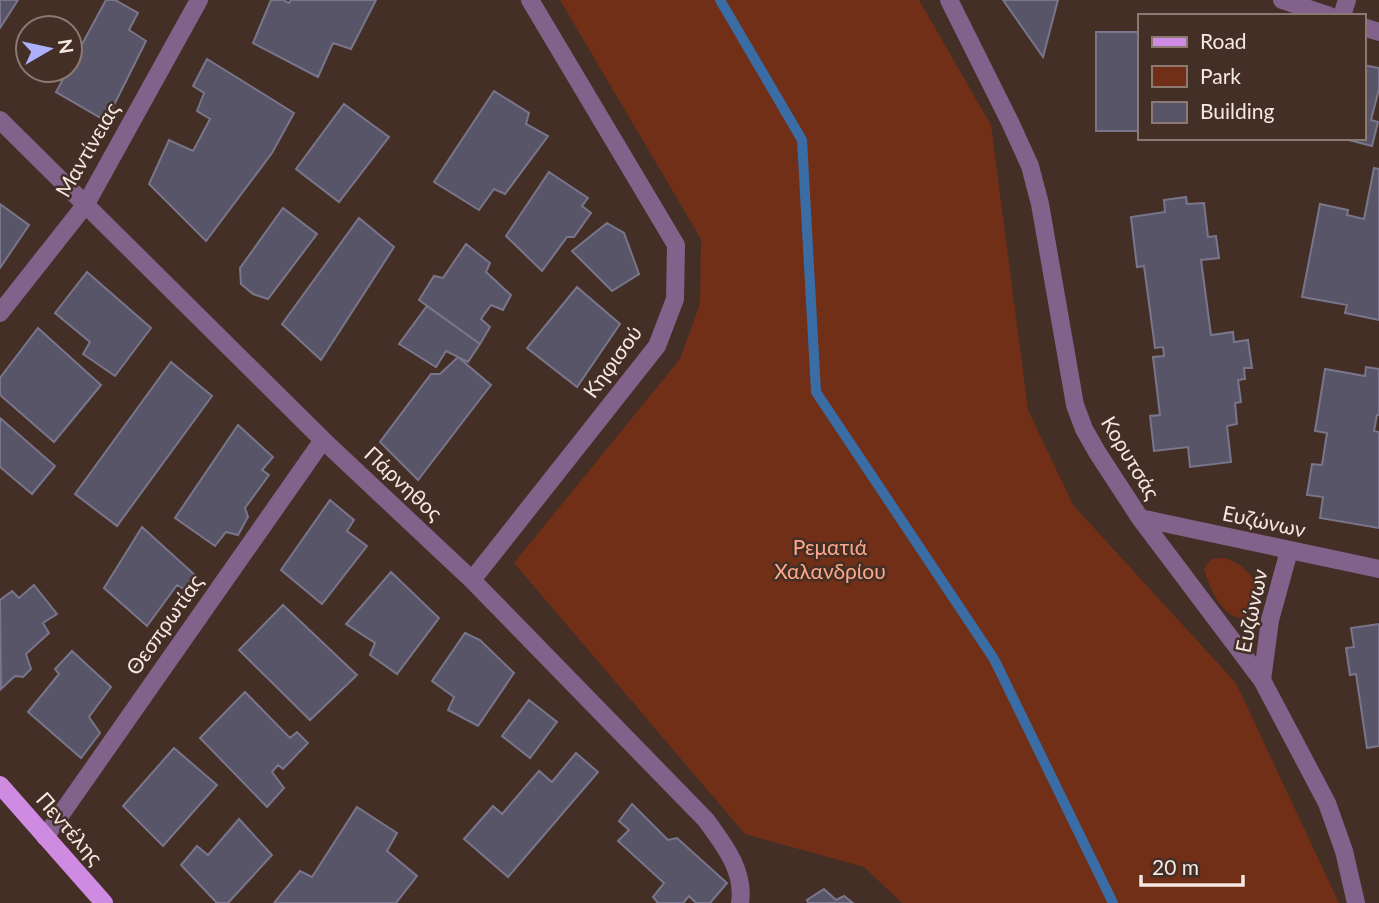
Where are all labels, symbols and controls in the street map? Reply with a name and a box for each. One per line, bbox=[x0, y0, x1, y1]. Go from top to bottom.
north arrow bbox=[14, 14, 84, 84]
legend bbox=[1138, 14, 1365, 140]
text: Road bbox=[1200, 28, 1247, 53]
text: N bbox=[54, 37, 79, 55]
text: Park bbox=[1200, 63, 1241, 88]
street label: Μαντίνειας bbox=[50, 97, 124, 201]
text: Building bbox=[1200, 98, 1275, 123]
street label: Κηφισού bbox=[577, 320, 646, 402]
street label: Κορυτσάς bbox=[1097, 411, 1166, 504]
street label: Πάρνηθος bbox=[360, 441, 448, 525]
street label: Ευζώνων bbox=[1220, 500, 1308, 542]
park label: Ρεματιά Χαλανδρίου bbox=[774, 534, 886, 583]
street label: Eυζώνων bbox=[1229, 566, 1272, 655]
street label: Θεσπρωτίας bbox=[120, 569, 208, 679]
street label: Πεντέλης bbox=[32, 787, 109, 870]
scale bar bbox=[1141, 844, 1242, 888]
text: 20 m bbox=[1152, 854, 1199, 879]

